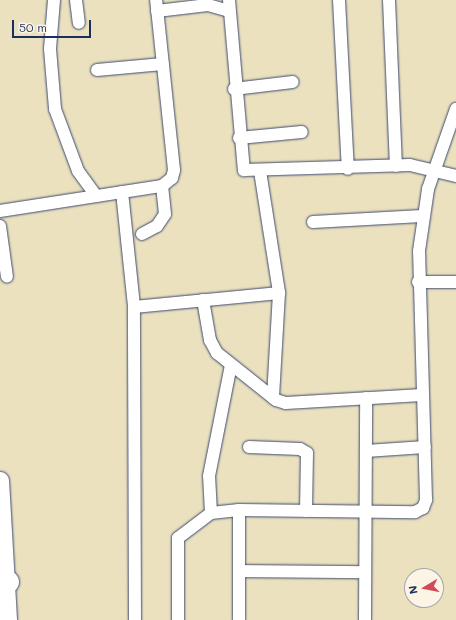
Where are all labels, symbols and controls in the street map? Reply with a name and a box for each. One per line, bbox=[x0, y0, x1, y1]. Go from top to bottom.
scale bar bbox=[14, 12, 93, 38]
text: 50 m bbox=[19, 19, 47, 35]
north arrow bbox=[404, 568, 444, 608]
text: N bbox=[405, 585, 421, 595]

